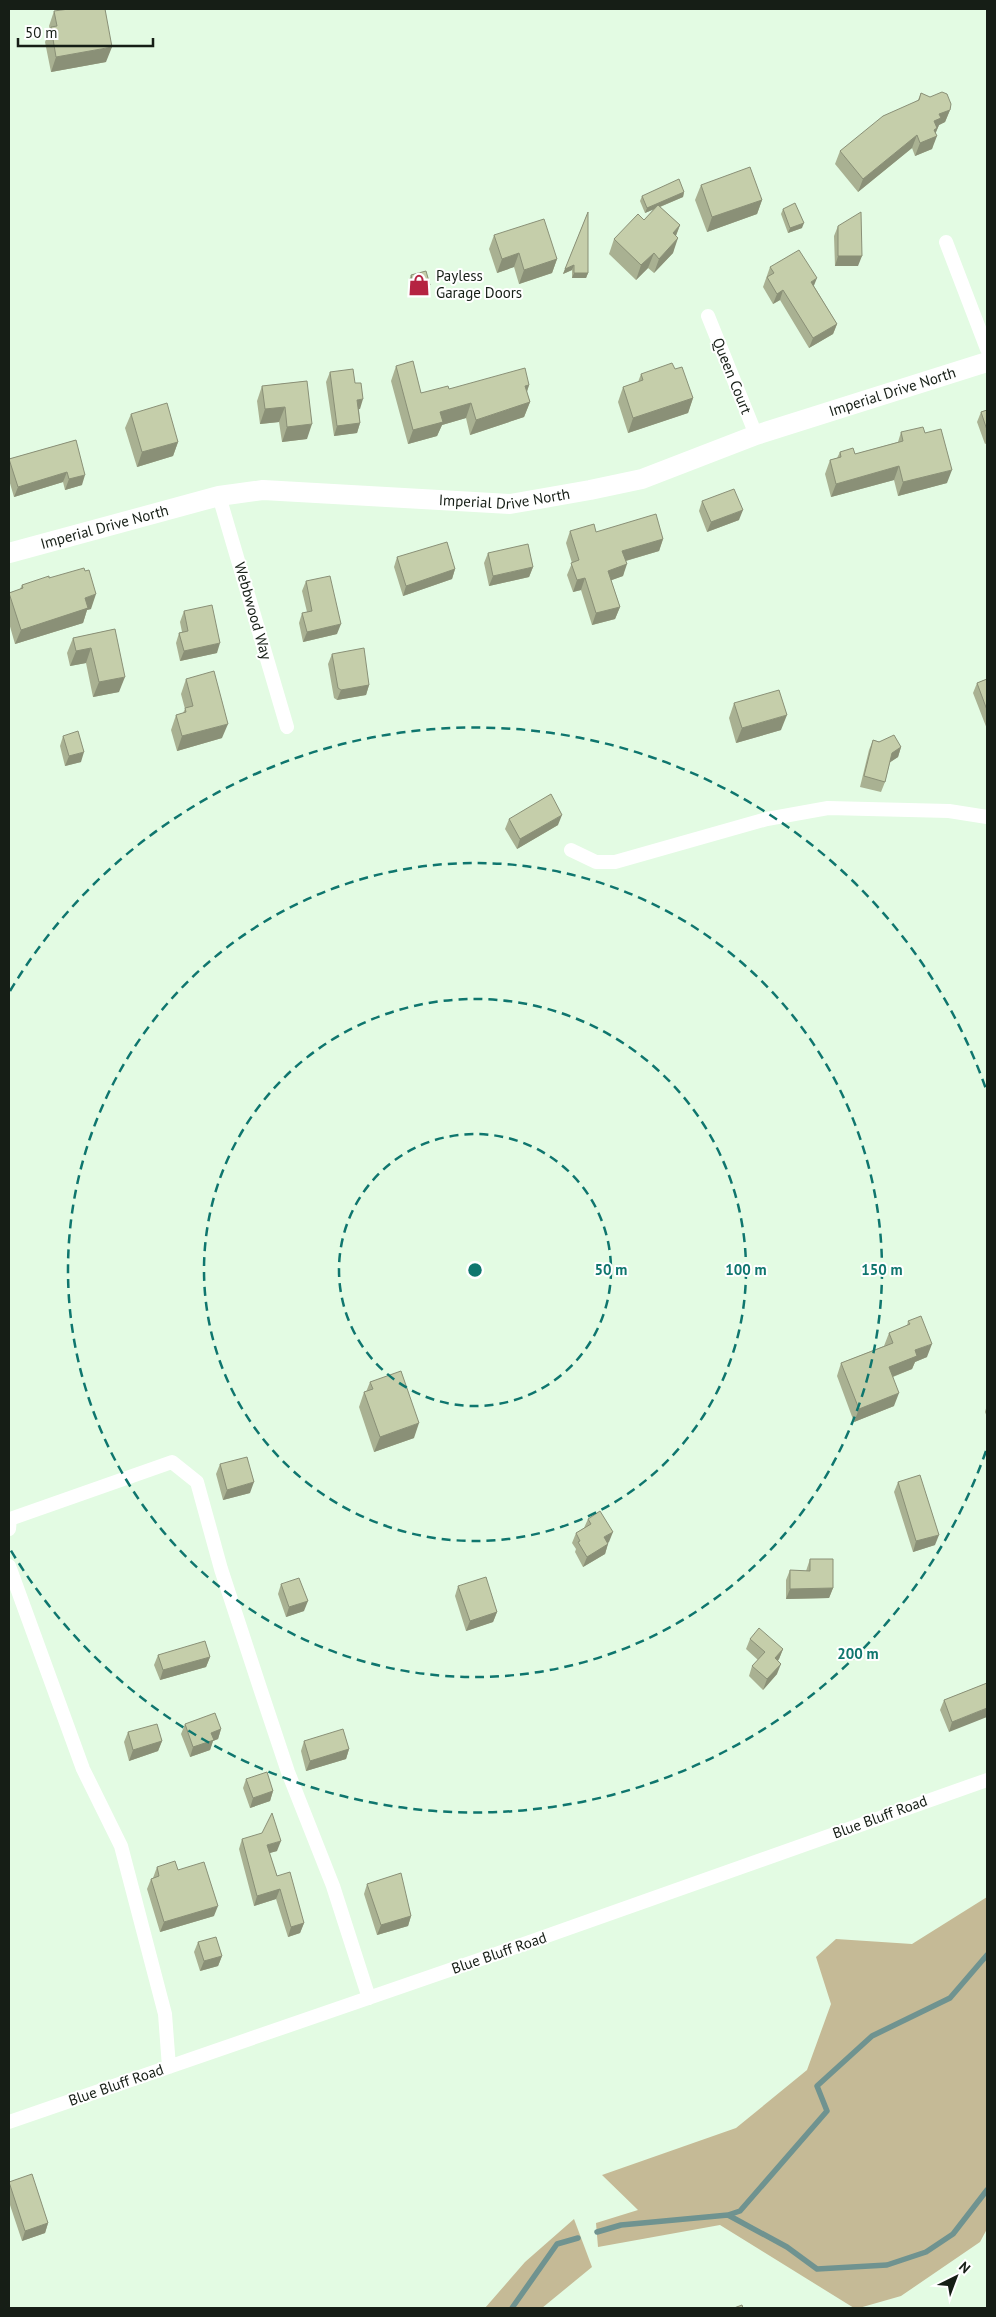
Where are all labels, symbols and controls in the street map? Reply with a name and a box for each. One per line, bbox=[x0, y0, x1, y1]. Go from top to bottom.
scale bar bbox=[18, 15, 152, 47]
text: 50 m bbox=[25, 23, 58, 42]
place label: Payless Garage Doors bbox=[436, 266, 522, 302]
shop icon: Payless Garage Doors bbox=[406, 272, 432, 298]
street label: Queen Court bbox=[709, 335, 756, 417]
street label: Imperial Drive North bbox=[826, 362, 958, 420]
street label: Imperial Drive North bbox=[438, 484, 571, 513]
street label: Imperial Drive North bbox=[38, 500, 171, 553]
street label: Webbwood Way bbox=[231, 560, 276, 662]
text: 50 m bbox=[595, 1260, 627, 1279]
text: 100 m bbox=[725, 1260, 767, 1279]
text: 150 m bbox=[861, 1260, 903, 1279]
centre of rings bbox=[466, 1261, 484, 1279]
text: 200 m bbox=[837, 1644, 879, 1663]
street label: Blue Bluff Road bbox=[830, 1791, 930, 1842]
street label: Blue Bluff Road bbox=[449, 1927, 549, 1978]
street label: Blue Bluff Road bbox=[66, 2059, 166, 2110]
north arrow bbox=[931, 2252, 981, 2302]
text: N bbox=[955, 2258, 974, 2277]

